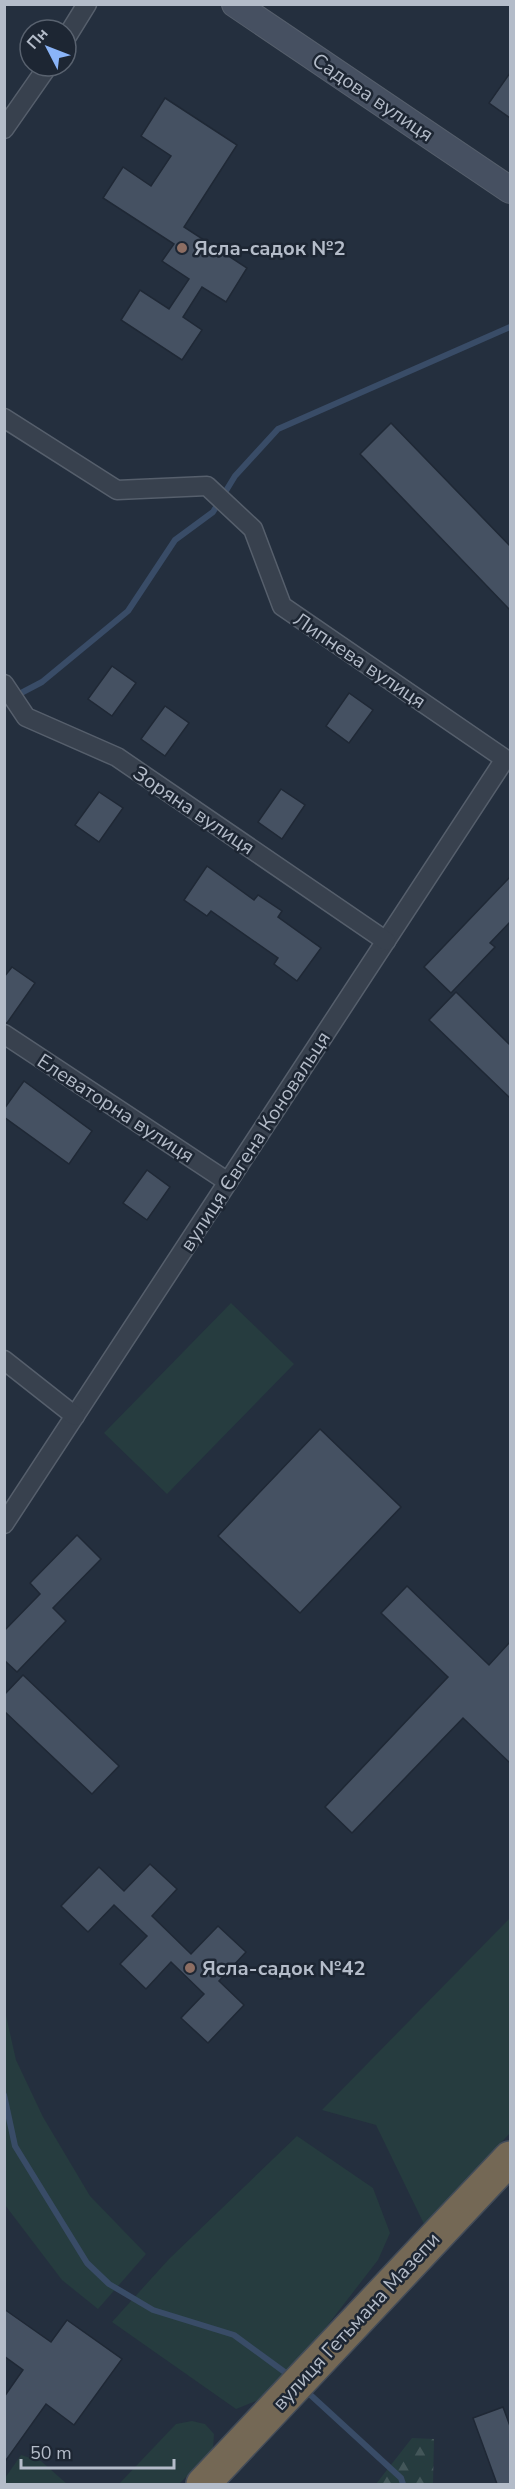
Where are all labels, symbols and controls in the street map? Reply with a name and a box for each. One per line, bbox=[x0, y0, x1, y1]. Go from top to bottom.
north arrow bbox=[18, 18, 78, 78]
text: Пн bbox=[22, 23, 53, 54]
street label: Садова вулиця bbox=[307, 47, 439, 148]
place label: Ясла-садок №2 bbox=[194, 235, 345, 262]
marker: Ясла-садок №2 bbox=[175, 241, 189, 255]
street label: Липнева вулиця bbox=[288, 606, 431, 715]
street label: Зоряна вулиця bbox=[128, 760, 260, 861]
street label: вулиця Євгена Коновальця bbox=[174, 1026, 337, 1256]
street label: Елеваторна вулиця bbox=[32, 1048, 199, 1169]
place label: Ясла-садок №42 bbox=[202, 1955, 365, 1982]
marker: Ясла-садок №42 bbox=[183, 1961, 197, 1975]
street label: вулиця Гетьмана Мазепи bbox=[267, 2226, 446, 2416]
scale bar bbox=[21, 2432, 174, 2470]
text: 50 m bbox=[30, 2441, 72, 2465]

